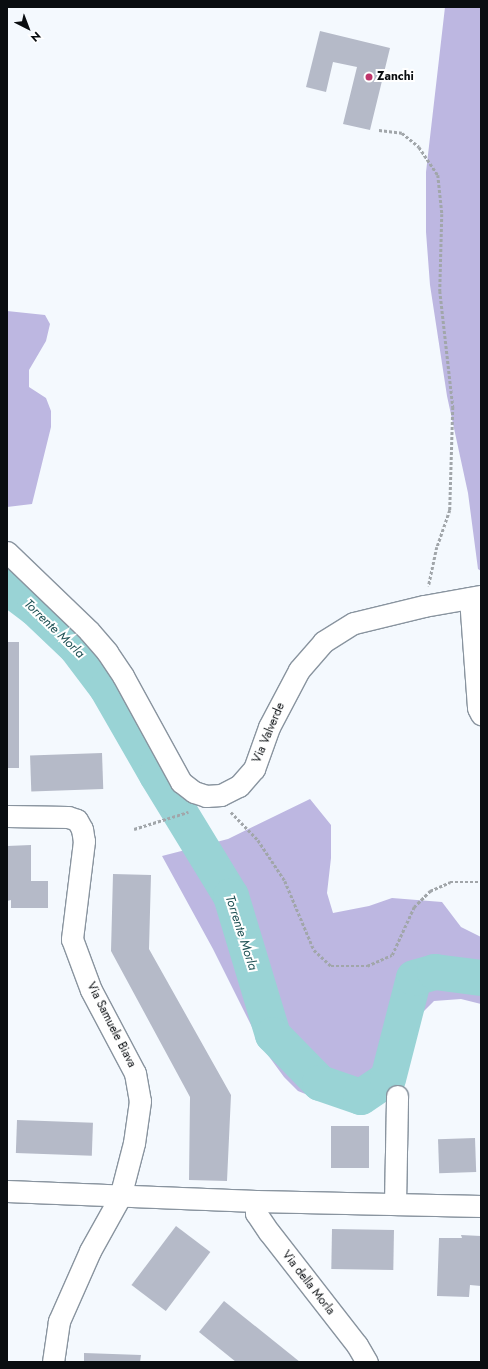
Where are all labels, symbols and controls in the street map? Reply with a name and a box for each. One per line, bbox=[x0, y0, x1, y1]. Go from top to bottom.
north arrow bbox=[8, 8, 48, 48]
text: N bbox=[27, 28, 45, 46]
place label: Zanchi bbox=[377, 70, 414, 84]
marker: Zanchi bbox=[364, 72, 374, 82]
water label: Torrente Morla bbox=[21, 596, 87, 662]
street label: Via Valverde bbox=[250, 701, 288, 765]
water label: Torrente Morla bbox=[222, 893, 260, 973]
street label: Via Samuele Biava bbox=[83, 980, 139, 1070]
street label: Via della Morla bbox=[279, 1248, 337, 1318]

